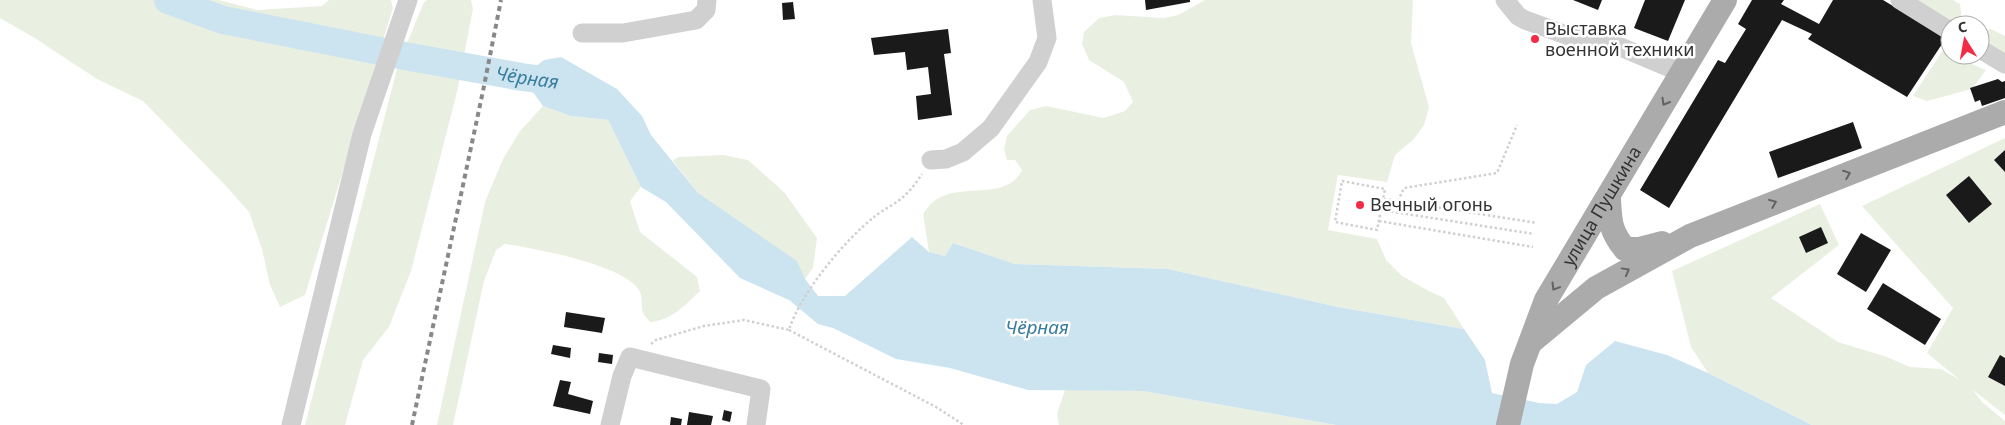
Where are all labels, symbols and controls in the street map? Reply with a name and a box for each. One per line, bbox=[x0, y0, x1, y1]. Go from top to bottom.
north arrow bbox=[1940, 15, 1990, 65]
place label: Выставка военной техники bbox=[1545, 16, 1694, 61]
text: С bbox=[1956, 17, 1969, 37]
marker: Выставка военной техники bbox=[1529, 33, 1541, 45]
water label: Чёрная bbox=[494, 60, 560, 95]
one-way arrow bbox=[1661, 97, 1671, 106]
street label: улица Пушкина bbox=[1556, 141, 1646, 270]
one-way arrow bbox=[1842, 170, 1851, 180]
place label: Вечный огонь bbox=[1370, 192, 1493, 216]
one-way arrow bbox=[1768, 198, 1777, 209]
marker: Вечный огонь bbox=[1354, 199, 1366, 211]
one-way arrow bbox=[1621, 268, 1630, 278]
one-way arrow bbox=[1551, 281, 1561, 290]
water label: Чёрная bbox=[1005, 314, 1069, 340]

